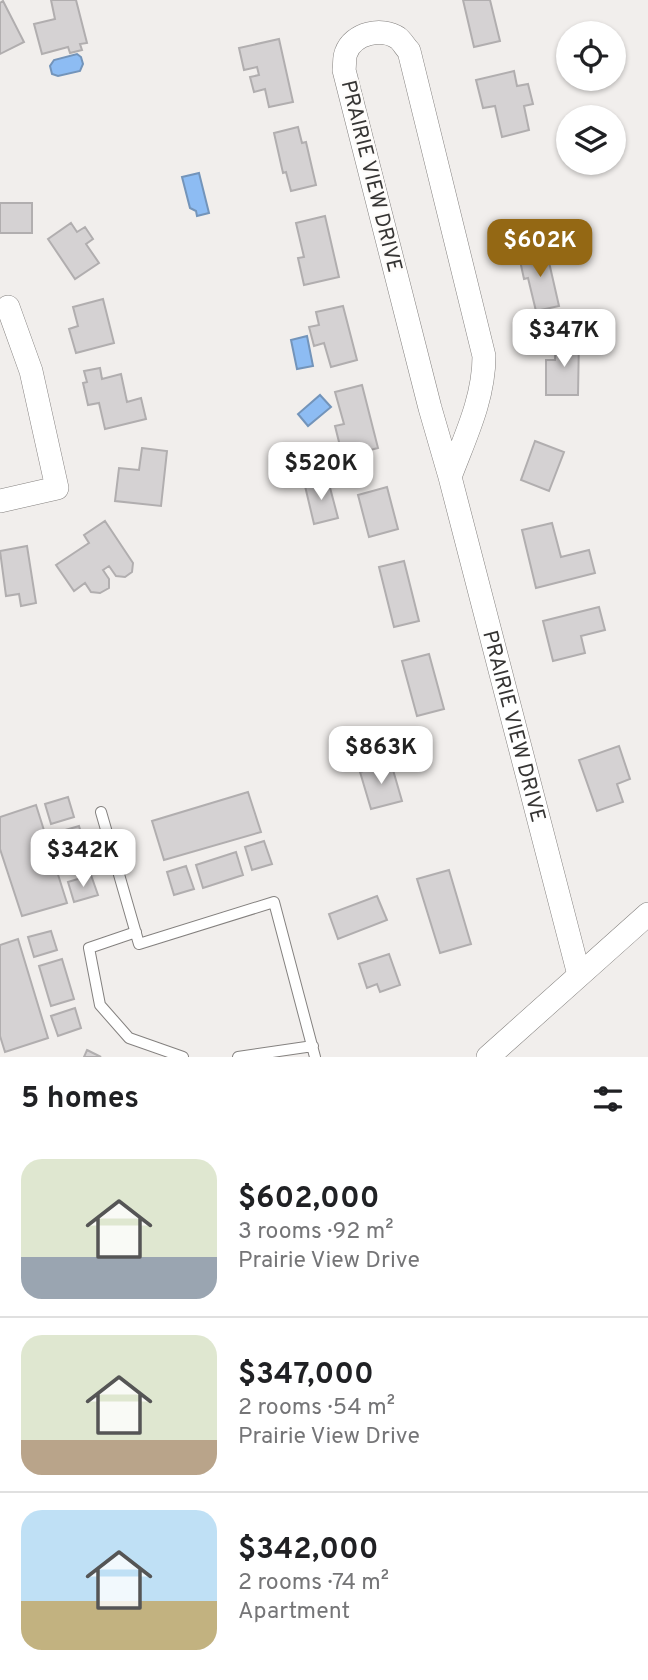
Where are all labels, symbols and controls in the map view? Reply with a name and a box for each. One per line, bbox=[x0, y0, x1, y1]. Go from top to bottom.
map controls bbox=[556, 21, 626, 175]
button: locate bbox=[556, 21, 626, 91]
street label: PRAIRIE VIEW DRIVE bbox=[334, 78, 407, 275]
button: layers bbox=[556, 105, 626, 175]
pin: $602K bbox=[491, 219, 589, 279]
text: $602K bbox=[503, 227, 577, 256]
pin: $347K bbox=[515, 310, 613, 369]
text: $347K bbox=[528, 317, 600, 346]
pin: $520K bbox=[272, 442, 370, 502]
text: $520K bbox=[284, 450, 358, 479]
street label: PRAIRIE VIEW DRIVE bbox=[475, 628, 551, 825]
pin: $863K bbox=[332, 726, 430, 786]
text: $863K bbox=[345, 734, 417, 763]
pin: $342K bbox=[34, 830, 132, 889]
text: $342K bbox=[47, 837, 119, 866]
icon: filters bbox=[589, 1080, 627, 1118]
text: 5 homes bbox=[21, 1081, 139, 1118]
text: $602,000 bbox=[238, 1181, 379, 1218]
icon: home bbox=[77, 1187, 161, 1271]
text: 3 rooms · 92 m² bbox=[238, 1218, 394, 1247]
text: Prairie View Drive bbox=[238, 1247, 420, 1276]
text: $347,000 bbox=[238, 1357, 374, 1394]
icon: home bbox=[77, 1363, 161, 1447]
text: 2 rooms · 54 m² bbox=[238, 1394, 395, 1423]
text: Prairie View Drive bbox=[238, 1423, 420, 1452]
text: $342,000 bbox=[238, 1532, 379, 1569]
icon: home bbox=[77, 1538, 161, 1622]
text: 2 rooms · 74 m² bbox=[238, 1569, 389, 1598]
text: Apartment bbox=[238, 1598, 350, 1627]

